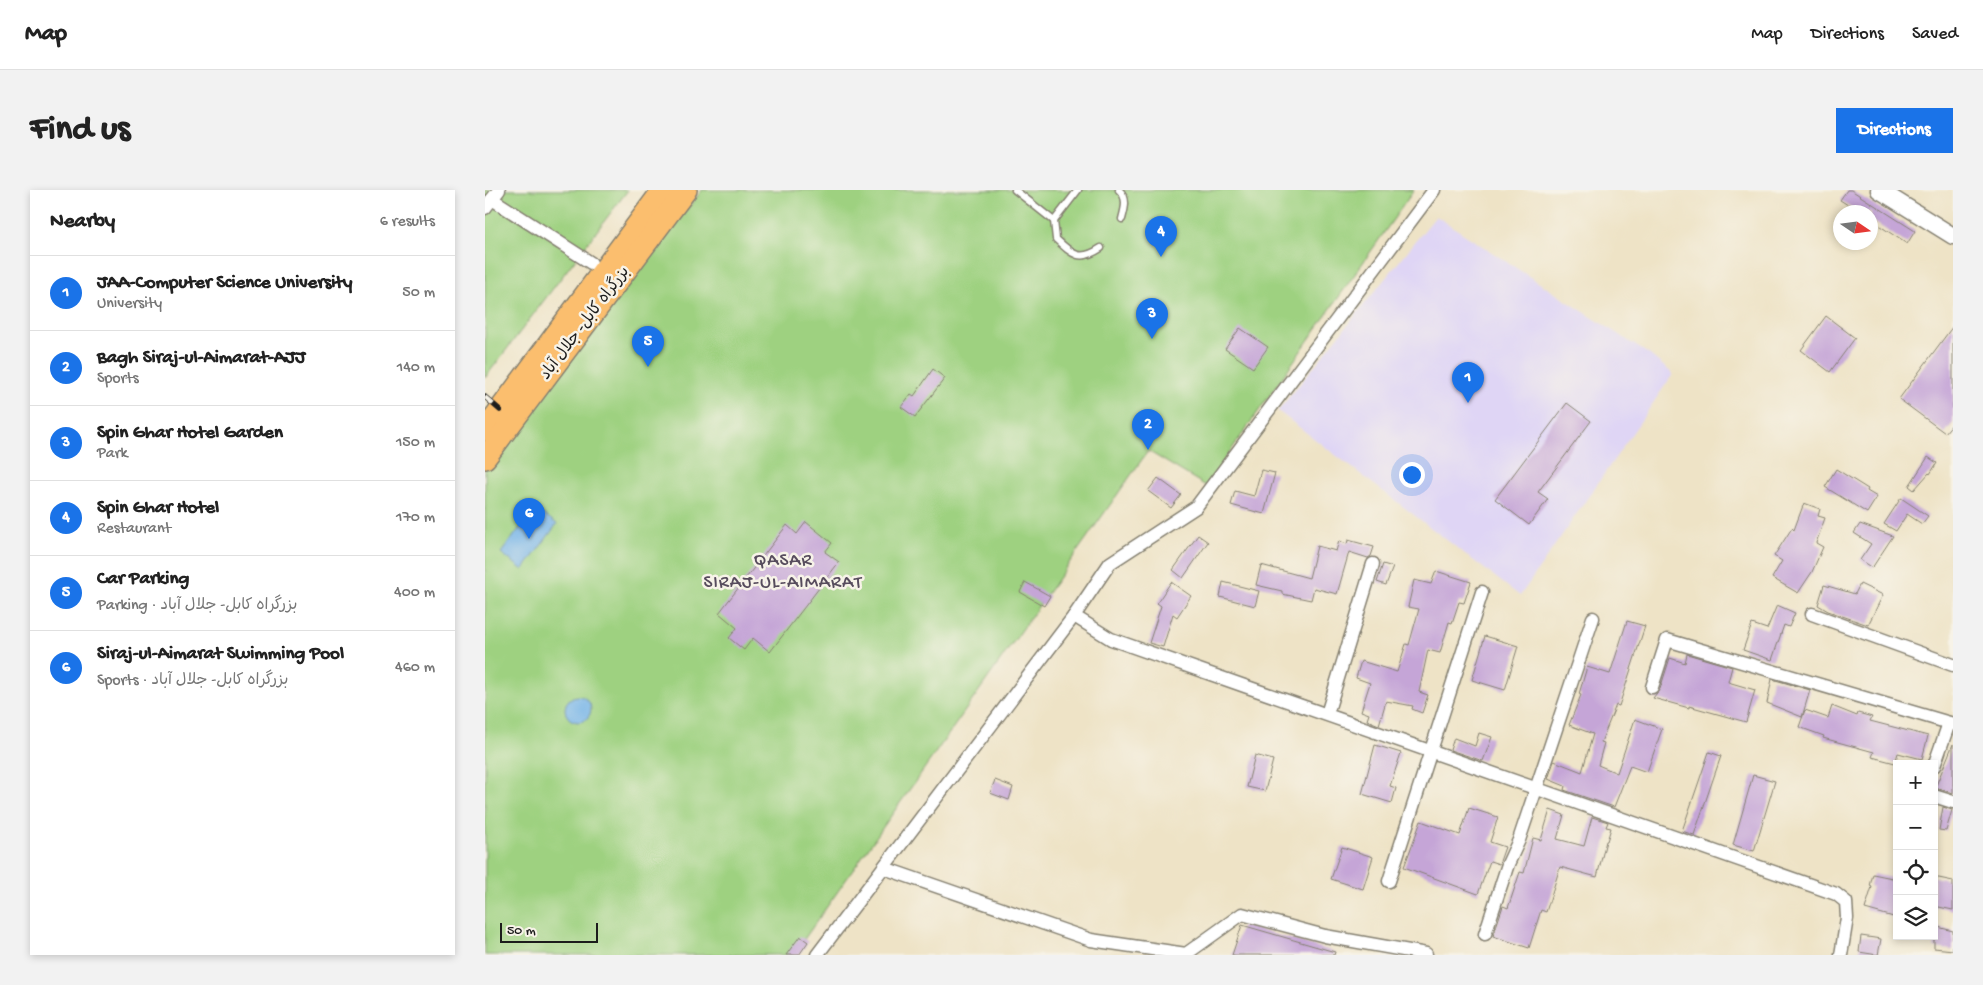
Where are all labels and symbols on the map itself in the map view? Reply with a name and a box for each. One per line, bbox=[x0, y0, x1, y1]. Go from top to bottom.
north arrow bbox=[1833, 205, 1878, 250]
pin: 4 bbox=[1145, 216, 1177, 257]
street label: بزرگراه کابل- جلال آباد bbox=[535, 262, 635, 384]
pin: 3 bbox=[1136, 298, 1168, 339]
pin: 5 bbox=[632, 326, 664, 367]
pin: 1 bbox=[1452, 362, 1484, 403]
pin: 2 bbox=[1132, 409, 1164, 450]
your location bbox=[1399, 462, 1425, 488]
pin: 6 bbox=[513, 498, 545, 539]
district label: QASAR SIRAJ-UL-AIMARAT bbox=[703, 550, 863, 595]
scale bar bbox=[500, 920, 597, 943]

